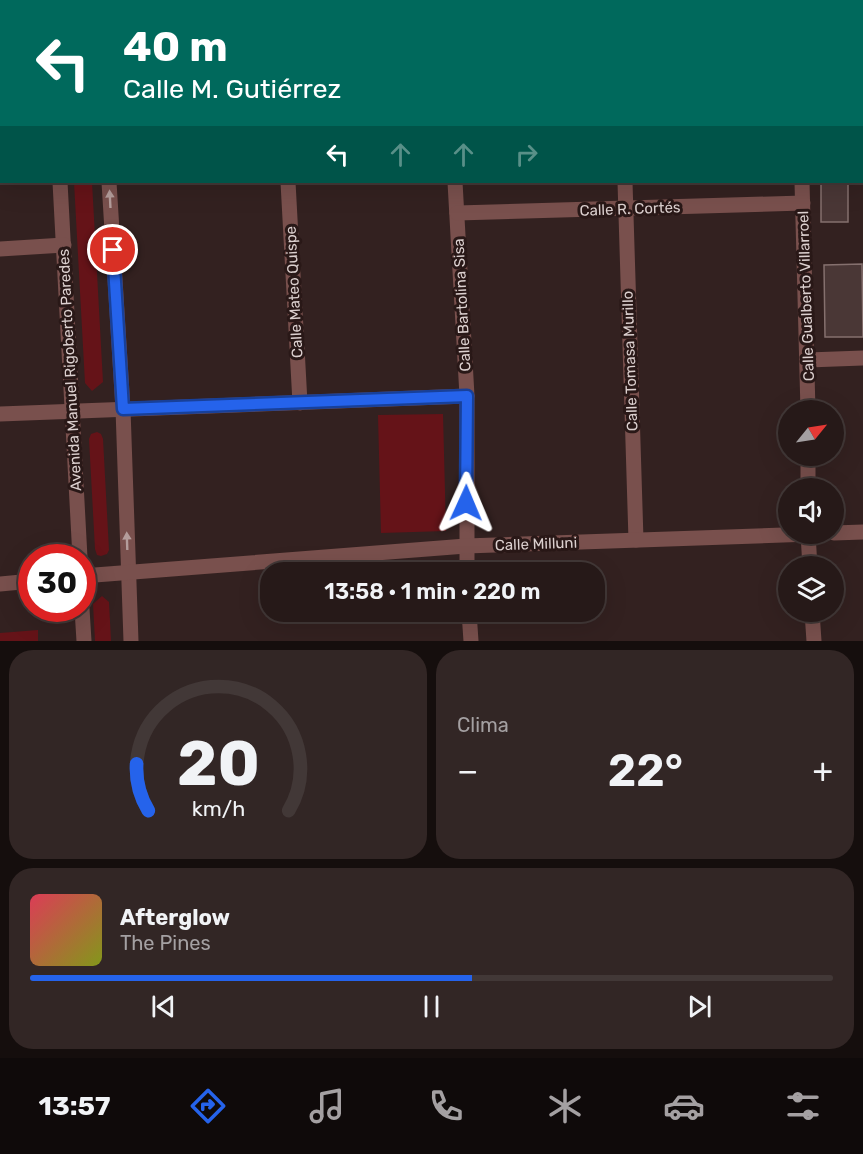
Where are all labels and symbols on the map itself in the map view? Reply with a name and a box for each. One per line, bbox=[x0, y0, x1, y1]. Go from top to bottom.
one-way arrow bbox=[106, 190, 115, 209]
street label: Calle R. Cortés bbox=[579, 198, 681, 220]
street label: Calle Gualberto Villarroel bbox=[794, 211, 818, 381]
pin bbox=[87, 224, 138, 275]
street label: Calle Mateo Quispe bbox=[282, 226, 306, 358]
street label: Calle Bartolina Sisa bbox=[450, 238, 474, 372]
street label: Avenida Manuel Rigoberto Paredes bbox=[55, 248, 85, 492]
street label: Calle Tomasa Murillo bbox=[619, 290, 641, 432]
north arrow bbox=[778, 400, 844, 466]
position arrow bbox=[434, 471, 498, 535]
one-way arrow bbox=[122, 531, 131, 550]
street label: Calle Milluni bbox=[495, 534, 577, 554]
speed limit sign: 30 bbox=[18, 544, 96, 622]

